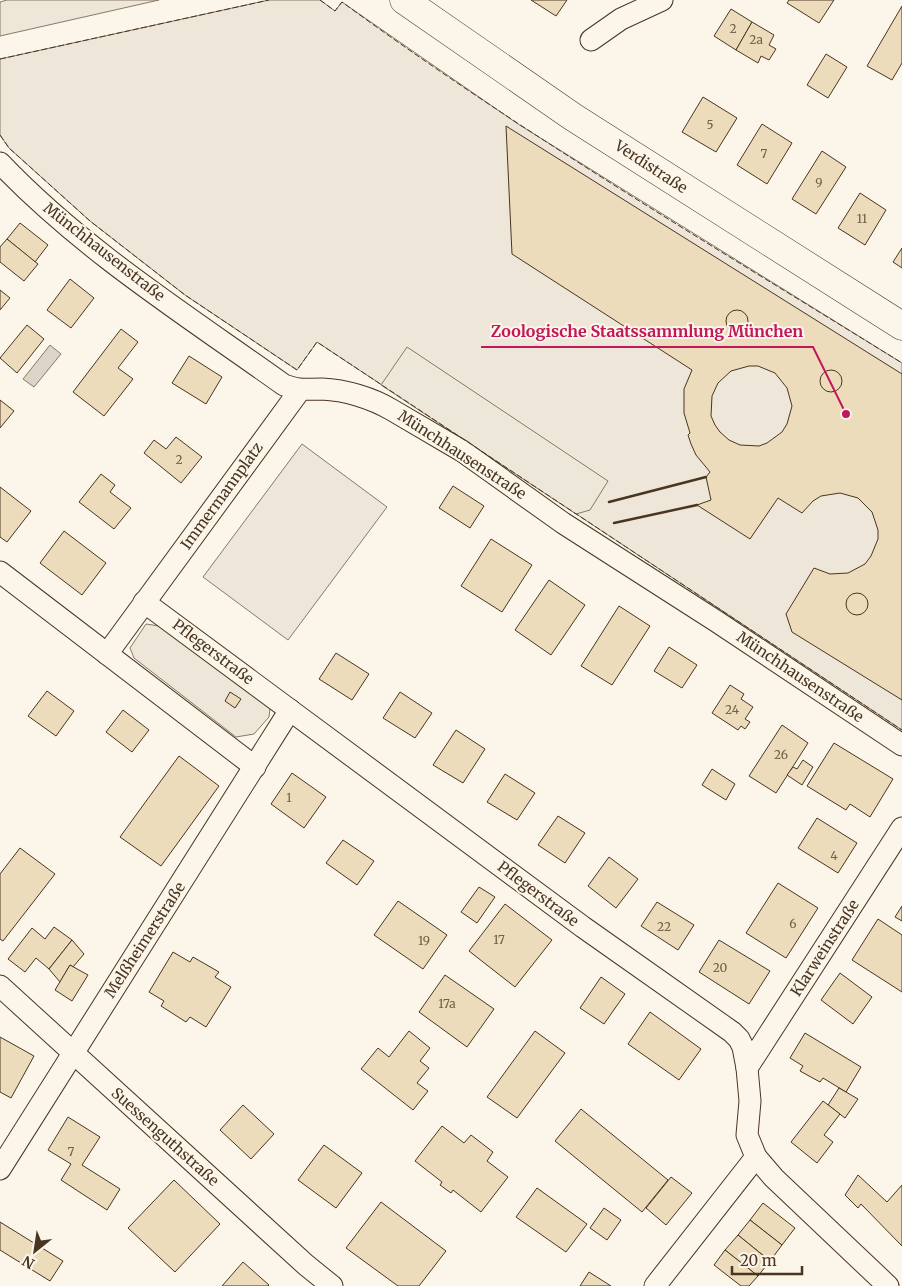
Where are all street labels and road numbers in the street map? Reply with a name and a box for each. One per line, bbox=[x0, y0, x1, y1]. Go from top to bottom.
street label: Verdistraße bbox=[610, 135, 691, 197]
street label: Münchhausenstraße bbox=[40, 198, 169, 305]
street label: Münchhausenstraße bbox=[395, 406, 530, 503]
street label: Immermannplatz bbox=[176, 438, 267, 553]
street label: Pflegerstraße bbox=[169, 615, 258, 689]
street label: Münchhausenstraße bbox=[733, 627, 868, 726]
street label: Pflegerstraße bbox=[494, 857, 583, 931]
street label: Melßheimerstraße bbox=[100, 878, 189, 1001]
street label: Klarweinstraße bbox=[786, 896, 863, 1000]
street label: Suessenguthstraße bbox=[108, 1083, 223, 1190]

